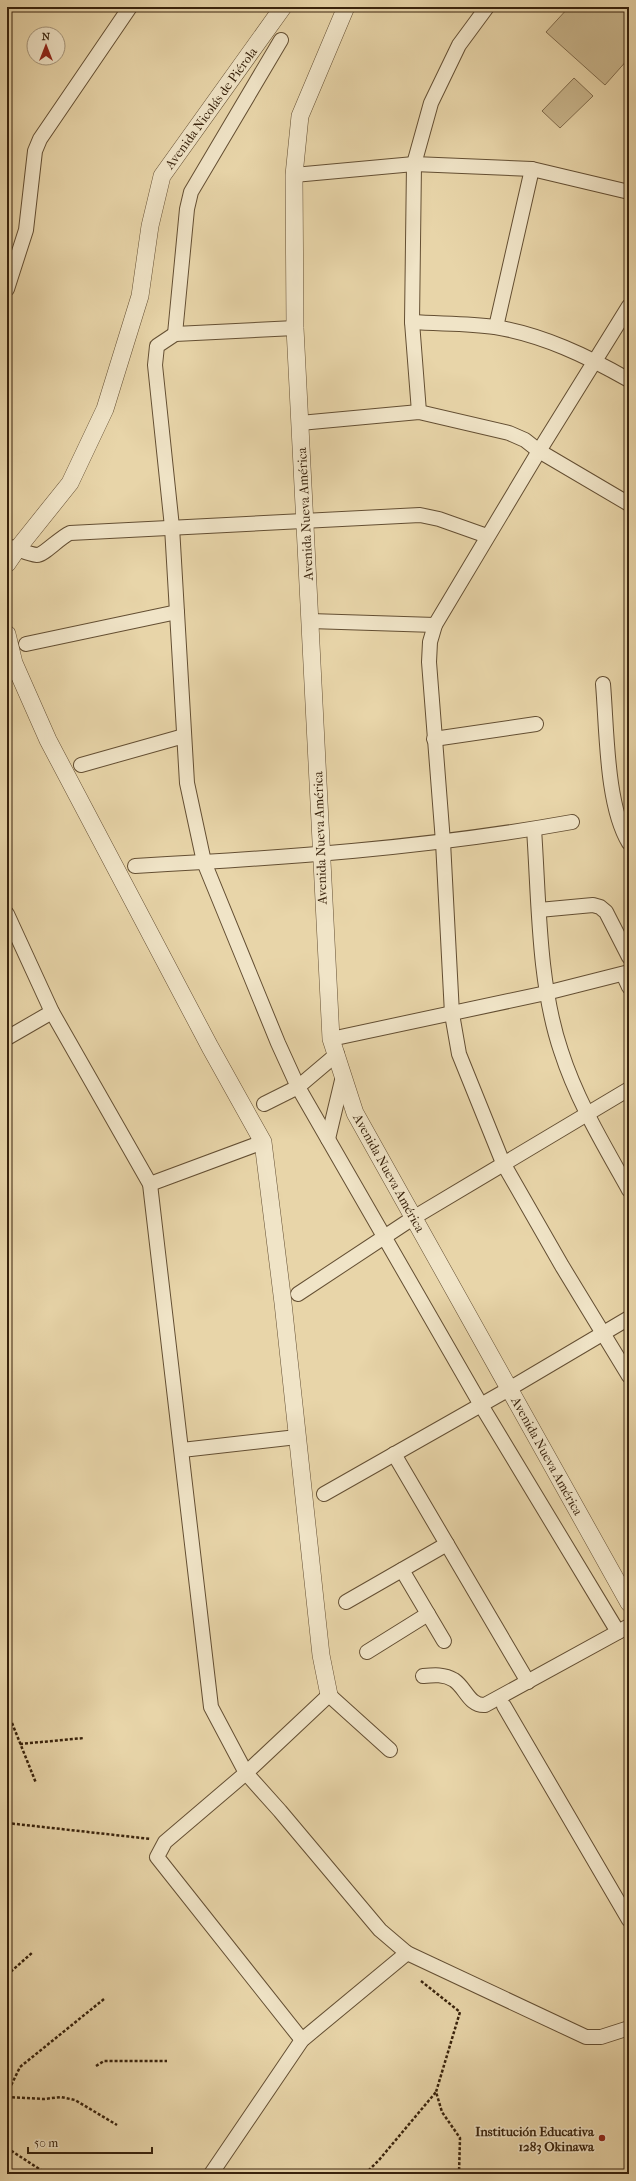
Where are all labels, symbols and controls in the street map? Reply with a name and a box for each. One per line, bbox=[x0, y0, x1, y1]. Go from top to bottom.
north arrow bbox=[26, 26, 66, 66]
text: N bbox=[42, 30, 51, 43]
street label: Avenida Nicolás de Piérola bbox=[161, 43, 261, 173]
street label: Avenida Nueva América bbox=[294, 446, 316, 582]
street label: Avenida Nueva América bbox=[310, 770, 330, 906]
street label: Avenida Nueva América bbox=[350, 1110, 428, 1236]
street label: Avenida Nueva América bbox=[508, 1393, 586, 1519]
place label: Institución Educativa 1283 Okinawa bbox=[475, 2124, 595, 2155]
scale bar bbox=[28, 2129, 152, 2155]
marker: Institución Educativa 1283 Okinawa bbox=[597, 2133, 607, 2143]
text: 50 m bbox=[34, 2136, 58, 2150]

